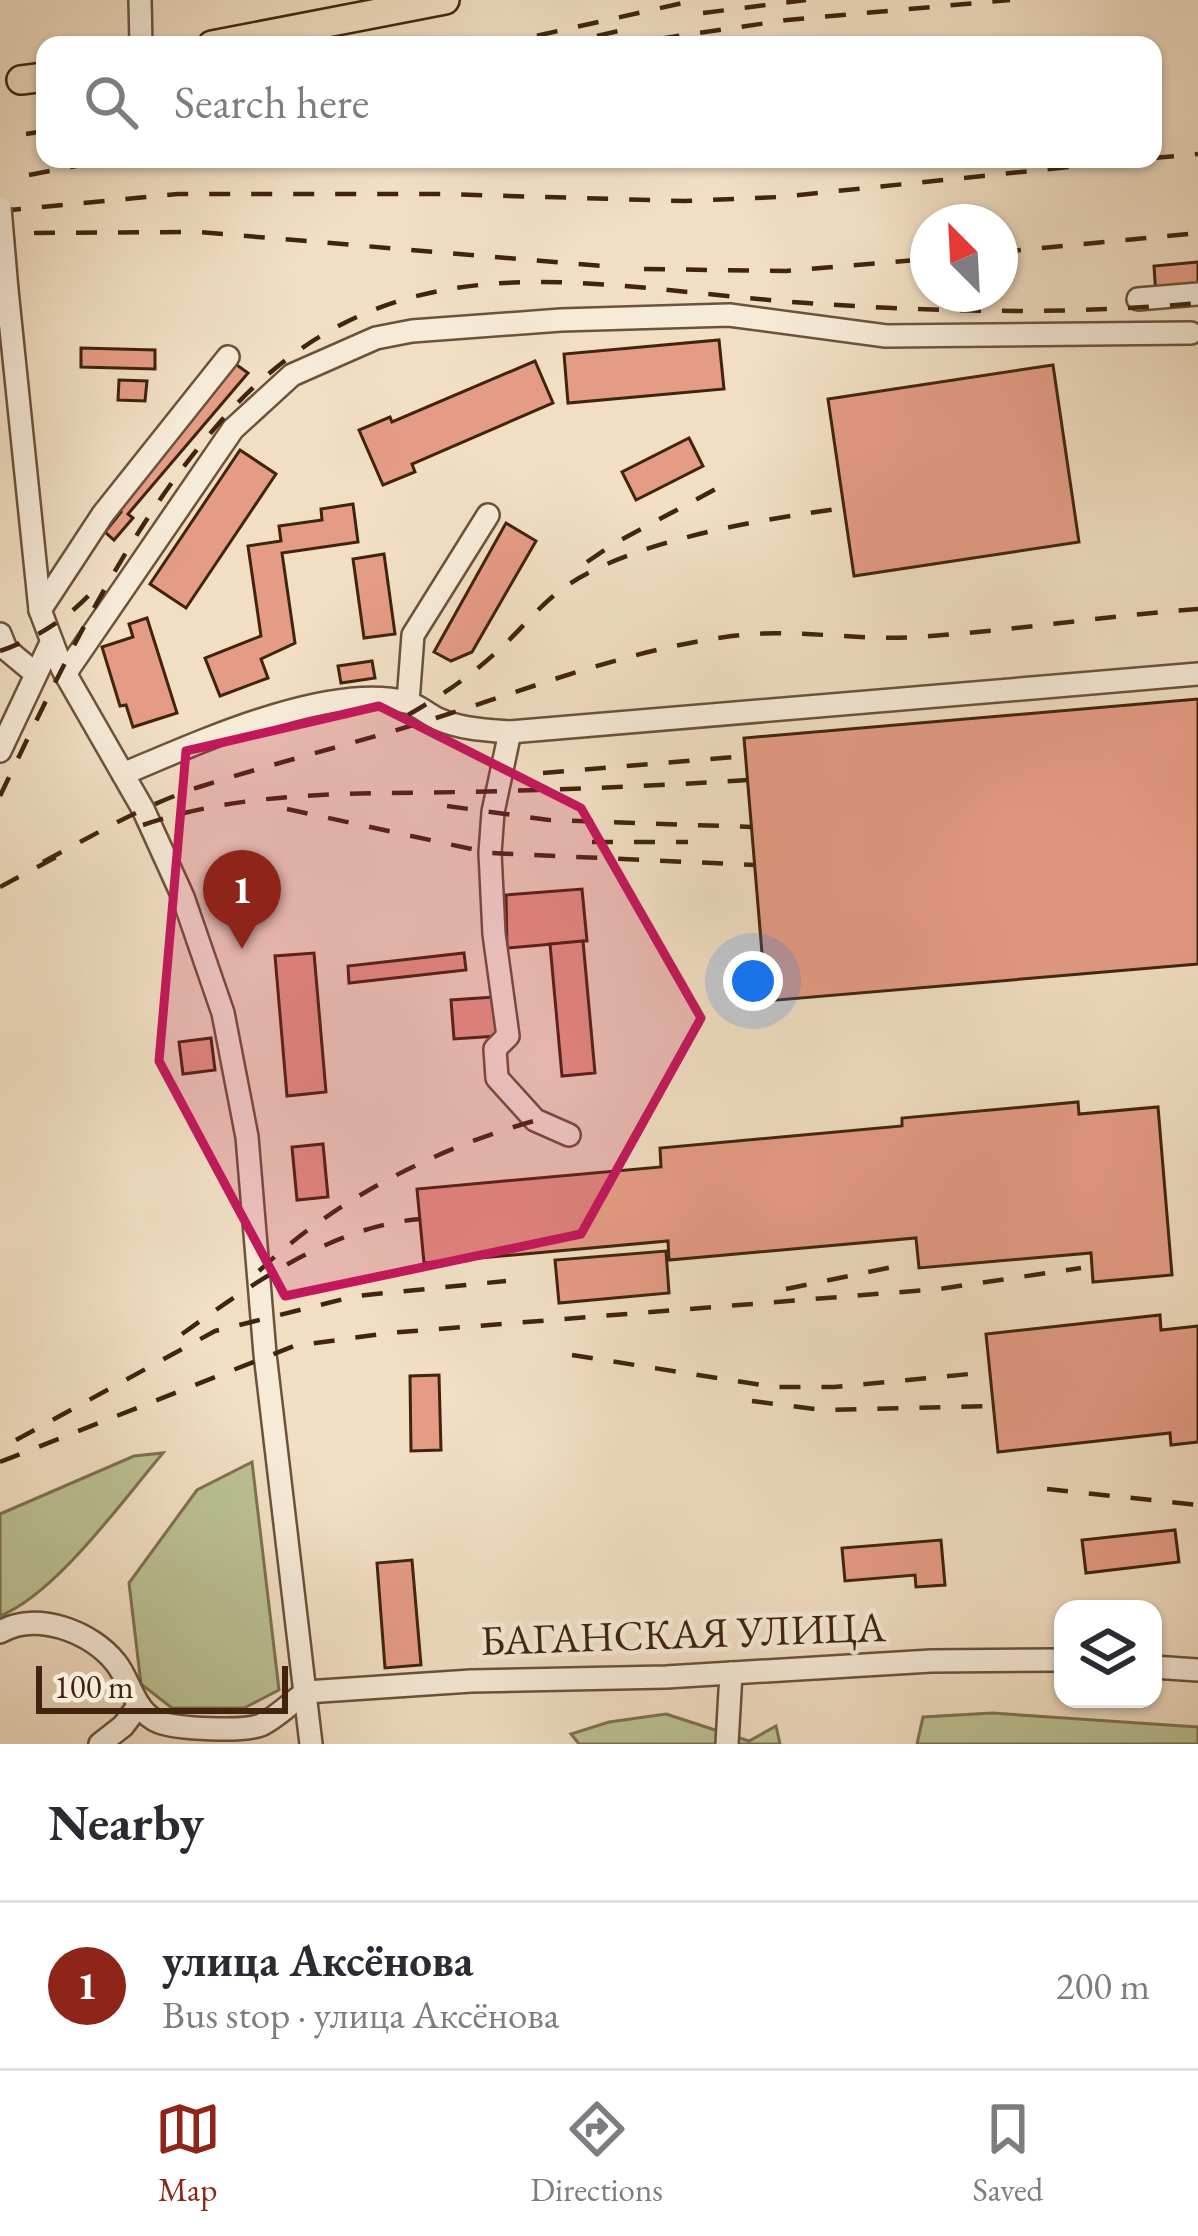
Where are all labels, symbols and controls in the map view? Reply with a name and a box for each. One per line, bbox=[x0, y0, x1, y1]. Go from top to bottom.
search box bbox=[36, 36, 1162, 168]
icon: search bbox=[78, 69, 144, 135]
text: Search here bbox=[174, 73, 369, 131]
north arrow bbox=[910, 204, 1018, 312]
pin: 1 bbox=[203, 850, 281, 949]
your location bbox=[723, 951, 783, 1011]
street label: БАГАНСКАЯ УЛИЦА bbox=[479, 1599, 888, 1668]
map controls bbox=[1054, 1600, 1162, 1708]
button: layers bbox=[1054, 1600, 1162, 1708]
scale bar bbox=[36, 1660, 288, 1713]
text: 100 m bbox=[54, 1665, 134, 1708]
text: Nearby bbox=[48, 1789, 204, 1855]
text: улица Аксёнова bbox=[162, 1931, 473, 1989]
text: 1 bbox=[77, 1960, 97, 2011]
text: 200 m bbox=[1056, 1960, 1150, 2011]
text: Bus stop · улица Аксёнова bbox=[162, 1989, 559, 2040]
tab: Map bbox=[155, 2096, 221, 2211]
tab: Directions bbox=[530, 2096, 663, 2211]
tab: Saved bbox=[973, 2096, 1043, 2211]

